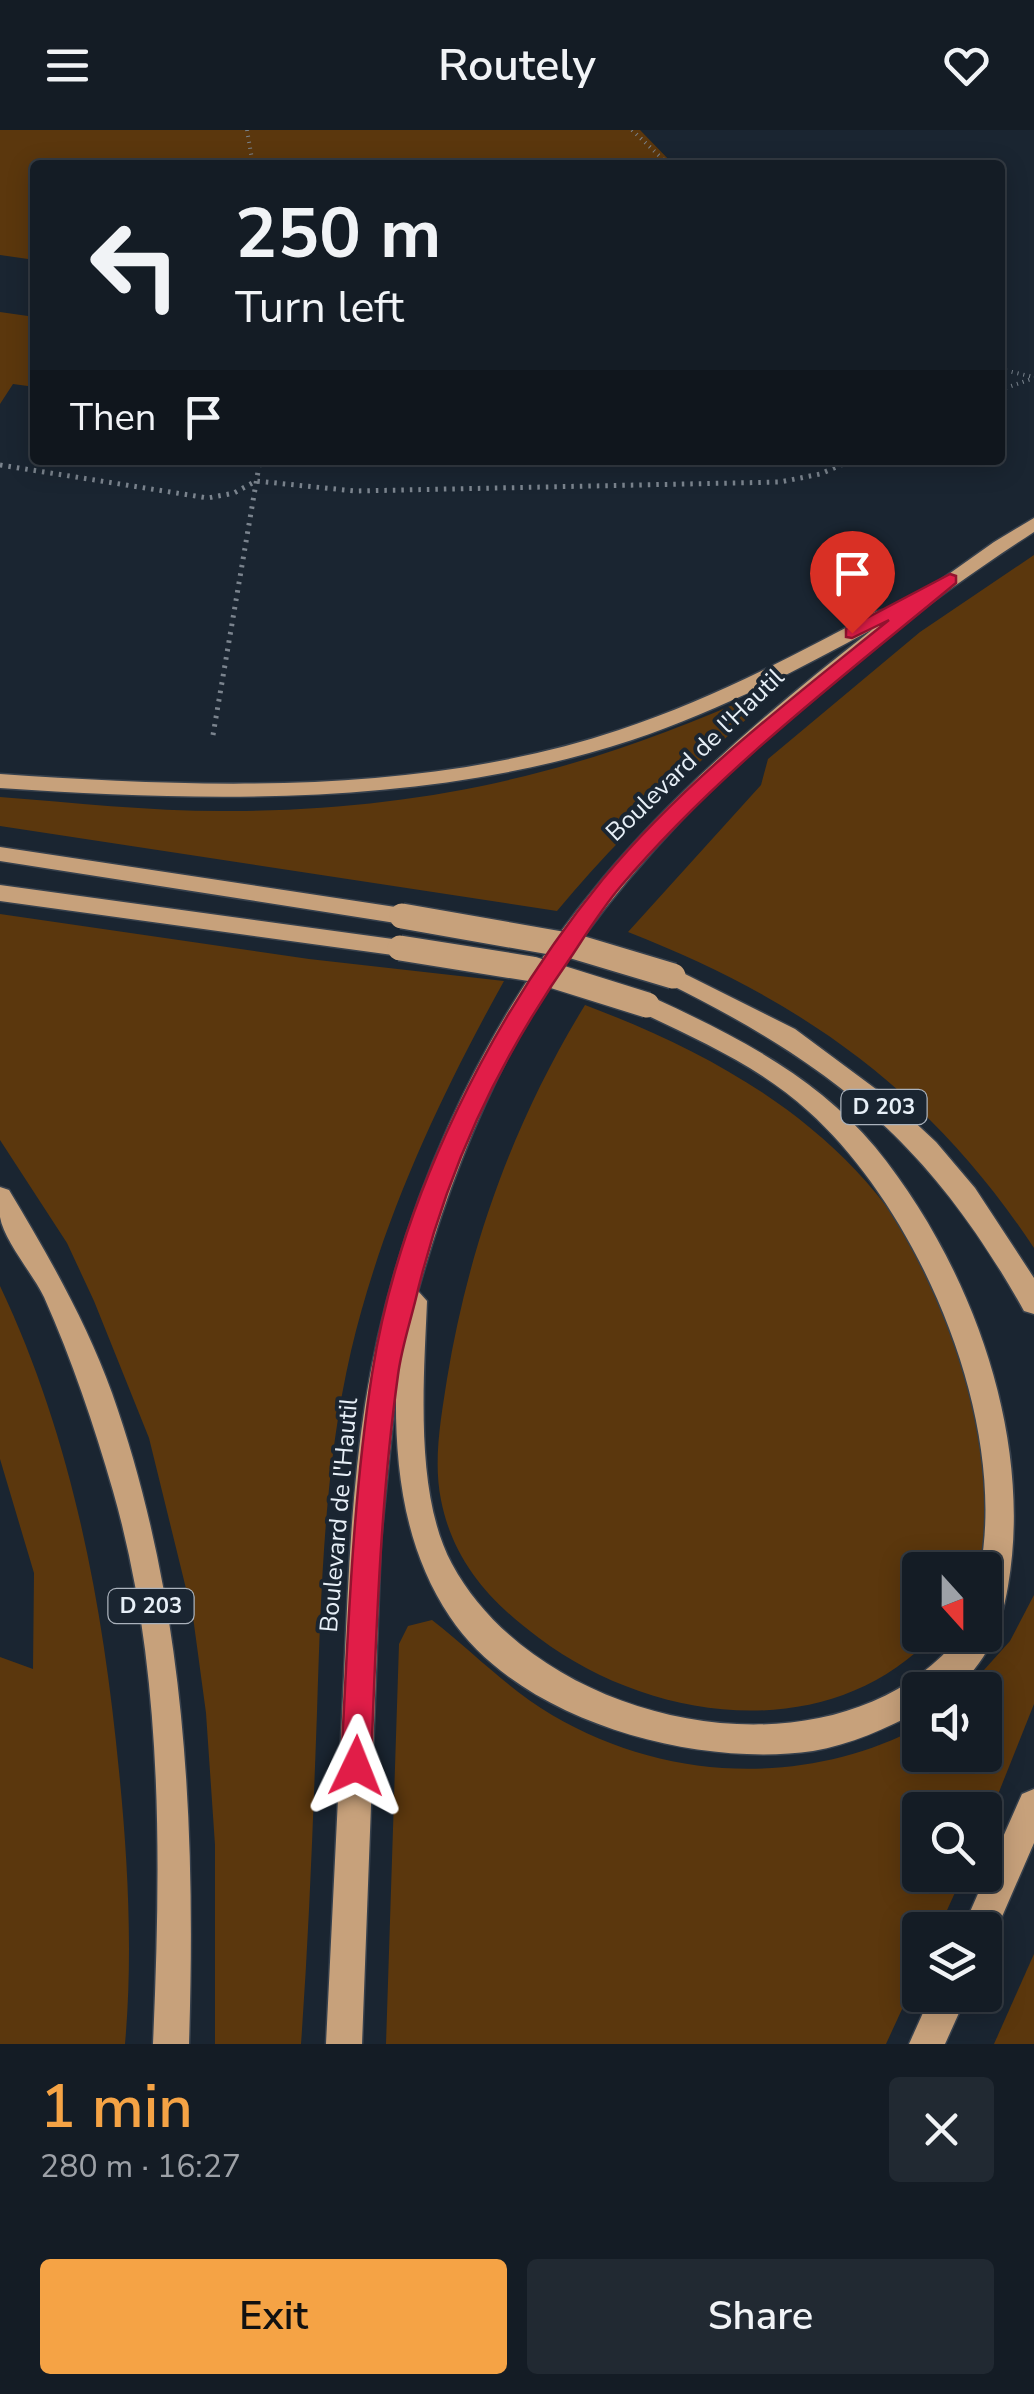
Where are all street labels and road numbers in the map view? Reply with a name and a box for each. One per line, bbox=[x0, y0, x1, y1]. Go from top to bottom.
street label: Boulevard de l'Hautil bbox=[598, 661, 792, 849]
road number: D 203 bbox=[842, 1090, 926, 1124]
street label: Boulevard de l'Hautil bbox=[312, 1396, 366, 1634]
road number: D 203 bbox=[108, 1589, 194, 1623]

